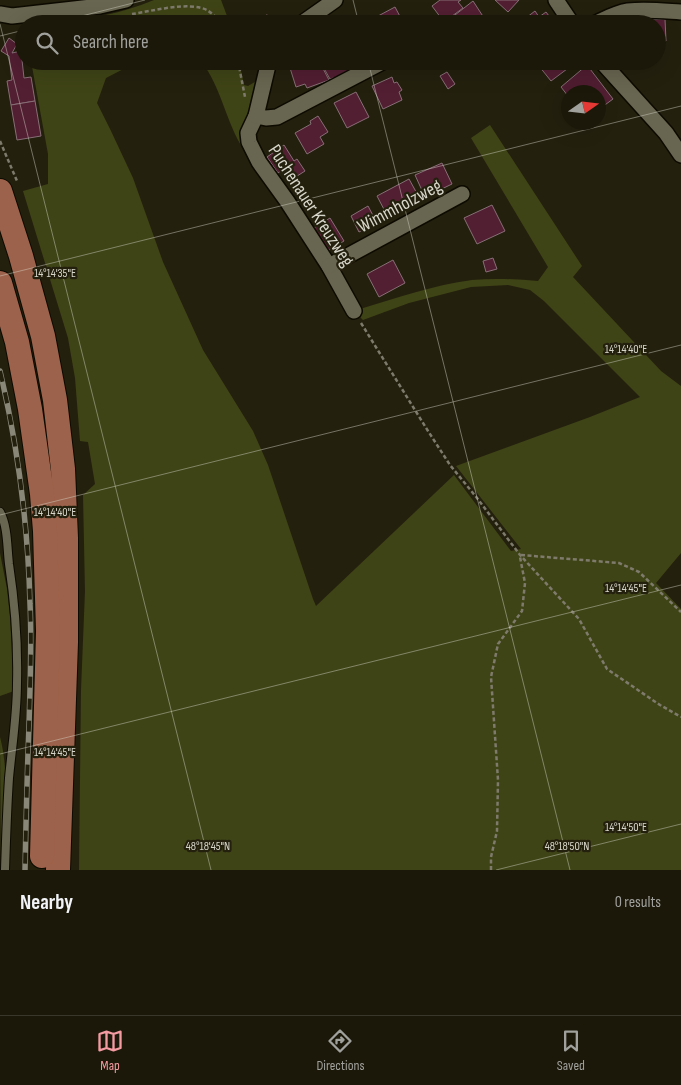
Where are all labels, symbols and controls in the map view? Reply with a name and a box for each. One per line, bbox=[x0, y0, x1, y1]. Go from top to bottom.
search box bbox=[15, 15, 666, 70]
icon: search bbox=[33, 29, 61, 57]
text: Search here bbox=[73, 31, 149, 54]
north arrow bbox=[561, 85, 606, 130]
street label: Puchenauer Kreuzweg bbox=[263, 141, 359, 271]
street label: Wimmholzweg bbox=[353, 174, 446, 238]
text: 14°14'35"E bbox=[34, 266, 76, 281]
text: 14°14'40"E bbox=[605, 342, 647, 357]
text: 14°14'40"E bbox=[34, 505, 76, 520]
text: 14°14'45"E bbox=[605, 581, 647, 596]
text: 14°14'45"E bbox=[34, 745, 76, 760]
text: 14°14'50"E bbox=[605, 820, 647, 835]
text: 48°18'45"N bbox=[186, 839, 230, 854]
text: 48°18'50"N bbox=[545, 839, 589, 854]
text: Nearby bbox=[20, 890, 73, 915]
text: 0 results bbox=[615, 893, 661, 912]
tab: Map bbox=[96, 1027, 124, 1074]
tab: Directions bbox=[316, 1027, 365, 1074]
tab: Saved bbox=[557, 1027, 585, 1074]

